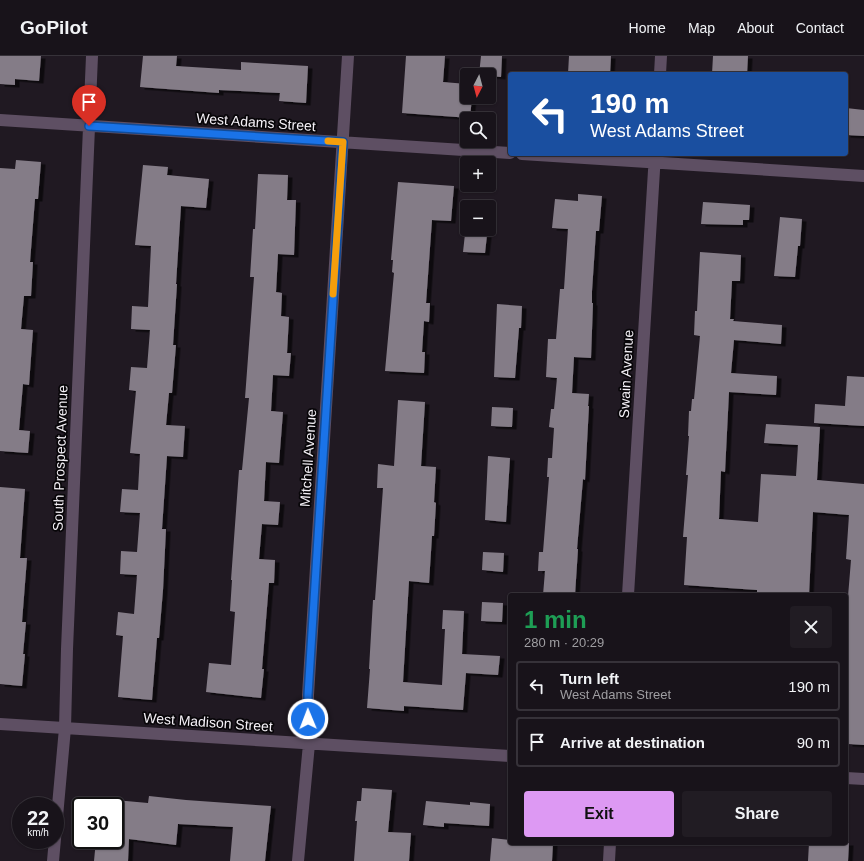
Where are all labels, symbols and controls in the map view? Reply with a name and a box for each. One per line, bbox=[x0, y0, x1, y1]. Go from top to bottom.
text: GoPilot bbox=[20, 17, 88, 38]
text: Home bbox=[629, 20, 666, 36]
text: Map bbox=[688, 20, 715, 36]
text: About bbox=[737, 20, 774, 36]
text: Contact bbox=[796, 20, 844, 36]
north arrow bbox=[460, 68, 496, 104]
map controls bbox=[460, 68, 496, 236]
pin bbox=[72, 85, 106, 126]
icon: left bbox=[524, 88, 576, 140]
text: 190 m bbox=[590, 88, 669, 119]
icon: arrive bbox=[78, 91, 100, 113]
street label: West Adams Street bbox=[196, 110, 316, 134]
button: search bbox=[460, 112, 496, 148]
text: West Adams Street bbox=[590, 121, 744, 141]
button: + bbox=[460, 156, 496, 192]
button: − bbox=[460, 200, 496, 236]
street label: Swain Avenue bbox=[616, 329, 636, 419]
street label: South Prospect Avenue bbox=[49, 385, 71, 531]
street label: Mitchell Avenue bbox=[297, 408, 319, 507]
text: 1 min bbox=[524, 606, 587, 633]
button: close bbox=[790, 606, 832, 648]
text: 280 m · 20:29 bbox=[524, 635, 604, 650]
text: Turn left bbox=[560, 670, 619, 687]
icon: left bbox=[526, 675, 548, 697]
text: 190 m bbox=[788, 678, 830, 695]
text: West Adams Street bbox=[560, 687, 671, 702]
position arrow bbox=[287, 698, 329, 740]
street label: West Madison Street bbox=[143, 709, 273, 735]
icon: arrive bbox=[526, 731, 548, 753]
text: Arrive at destination bbox=[560, 734, 705, 751]
text: 90 m bbox=[797, 734, 830, 751]
button: Exit bbox=[524, 791, 674, 837]
button: Share bbox=[682, 791, 832, 837]
speed limit sign: 30 bbox=[72, 797, 124, 849]
text: 22 bbox=[27, 807, 49, 829]
text: km/h bbox=[27, 827, 49, 838]

